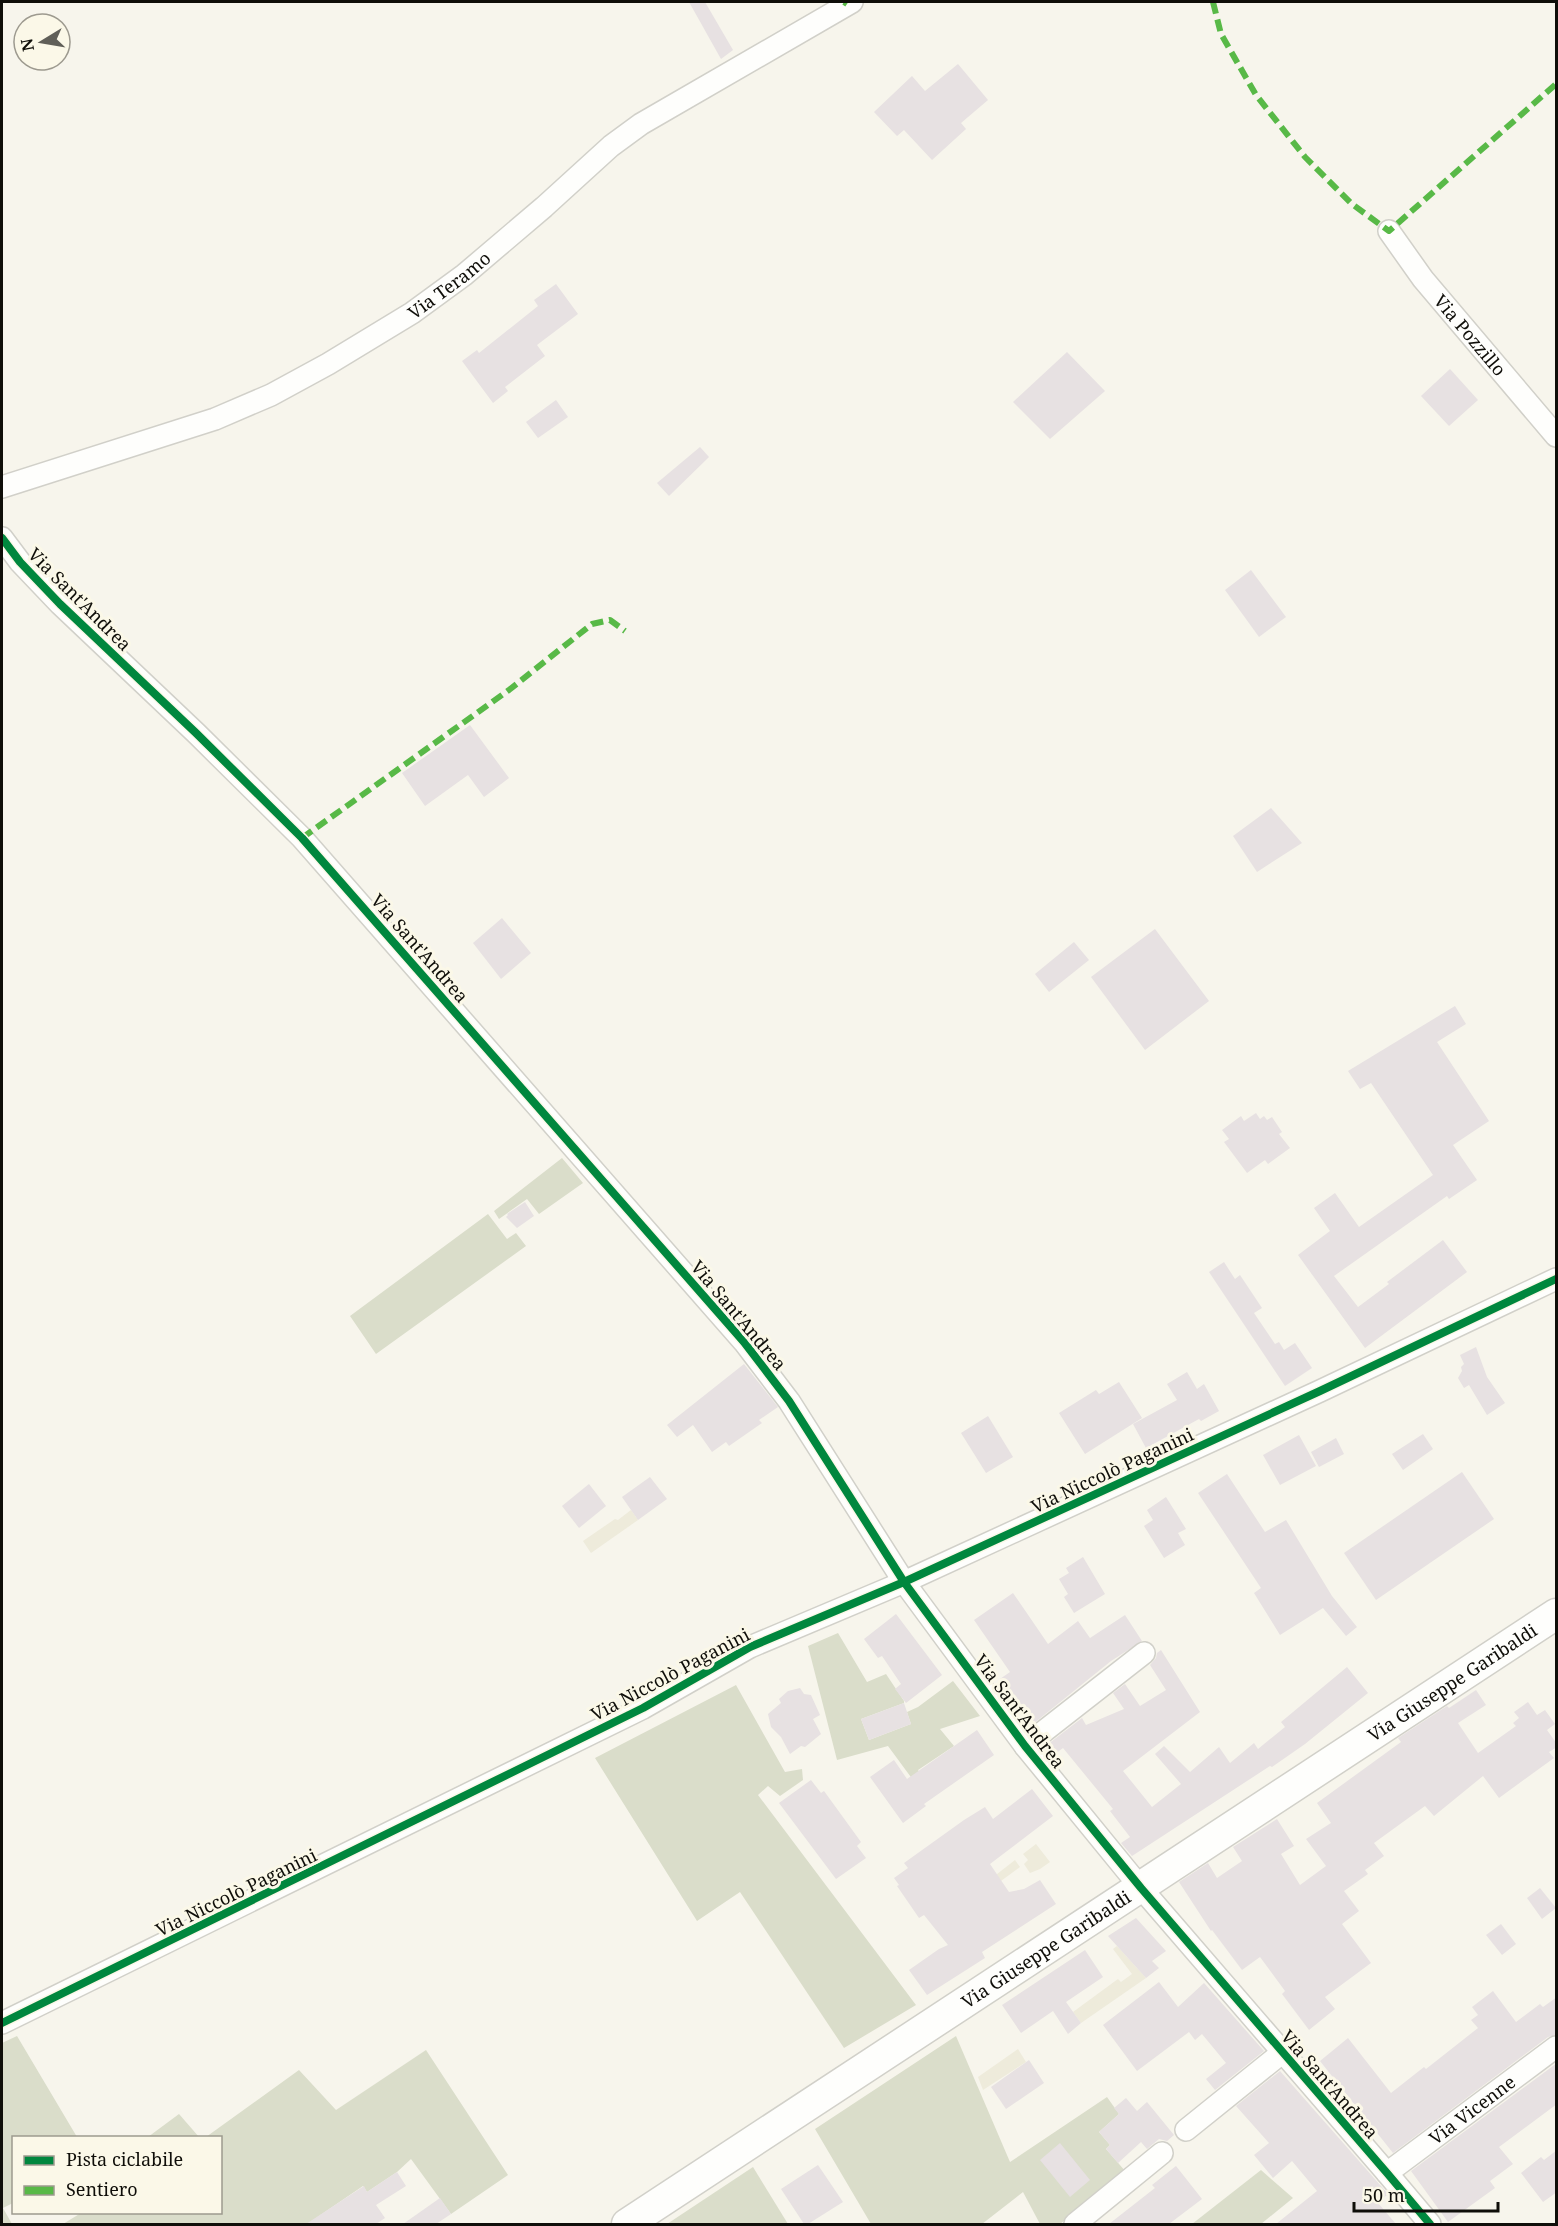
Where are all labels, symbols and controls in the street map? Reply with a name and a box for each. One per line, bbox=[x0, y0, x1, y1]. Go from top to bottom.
north arrow bbox=[12, 12, 72, 72]
text: N bbox=[15, 36, 39, 53]
street label: Via Teramo bbox=[403, 246, 495, 324]
street label: Via Pozzillo bbox=[1429, 289, 1512, 381]
street label: Via Sant'Andrea bbox=[23, 542, 137, 656]
street label: Via Sant'Andrea bbox=[366, 889, 474, 1007]
street label: Via Sant'Andrea bbox=[686, 1255, 792, 1375]
street label: Via Niccolò Paganini bbox=[1027, 1422, 1197, 1518]
street label: Via Giuseppe Garibaldi bbox=[1363, 1618, 1542, 1747]
street label: Via Niccolò Paganini bbox=[586, 1622, 754, 1726]
street label: Via Sant'Andrea bbox=[969, 1649, 1071, 1773]
street label: Via Niccolò Paganini bbox=[151, 1842, 321, 1941]
street label: Via Giuseppe Garibaldi bbox=[956, 1885, 1135, 2013]
street label: Via Sant'Andrea bbox=[1276, 2025, 1384, 2143]
street label: Via Vicenne bbox=[1424, 2070, 1520, 2150]
legend bbox=[12, 2136, 222, 2214]
text: Pista ciclabile bbox=[66, 2147, 183, 2171]
scale bar bbox=[1354, 2175, 1498, 2213]
text: Sentiero bbox=[66, 2177, 138, 2201]
text: 50 m bbox=[1363, 2183, 1405, 2207]

